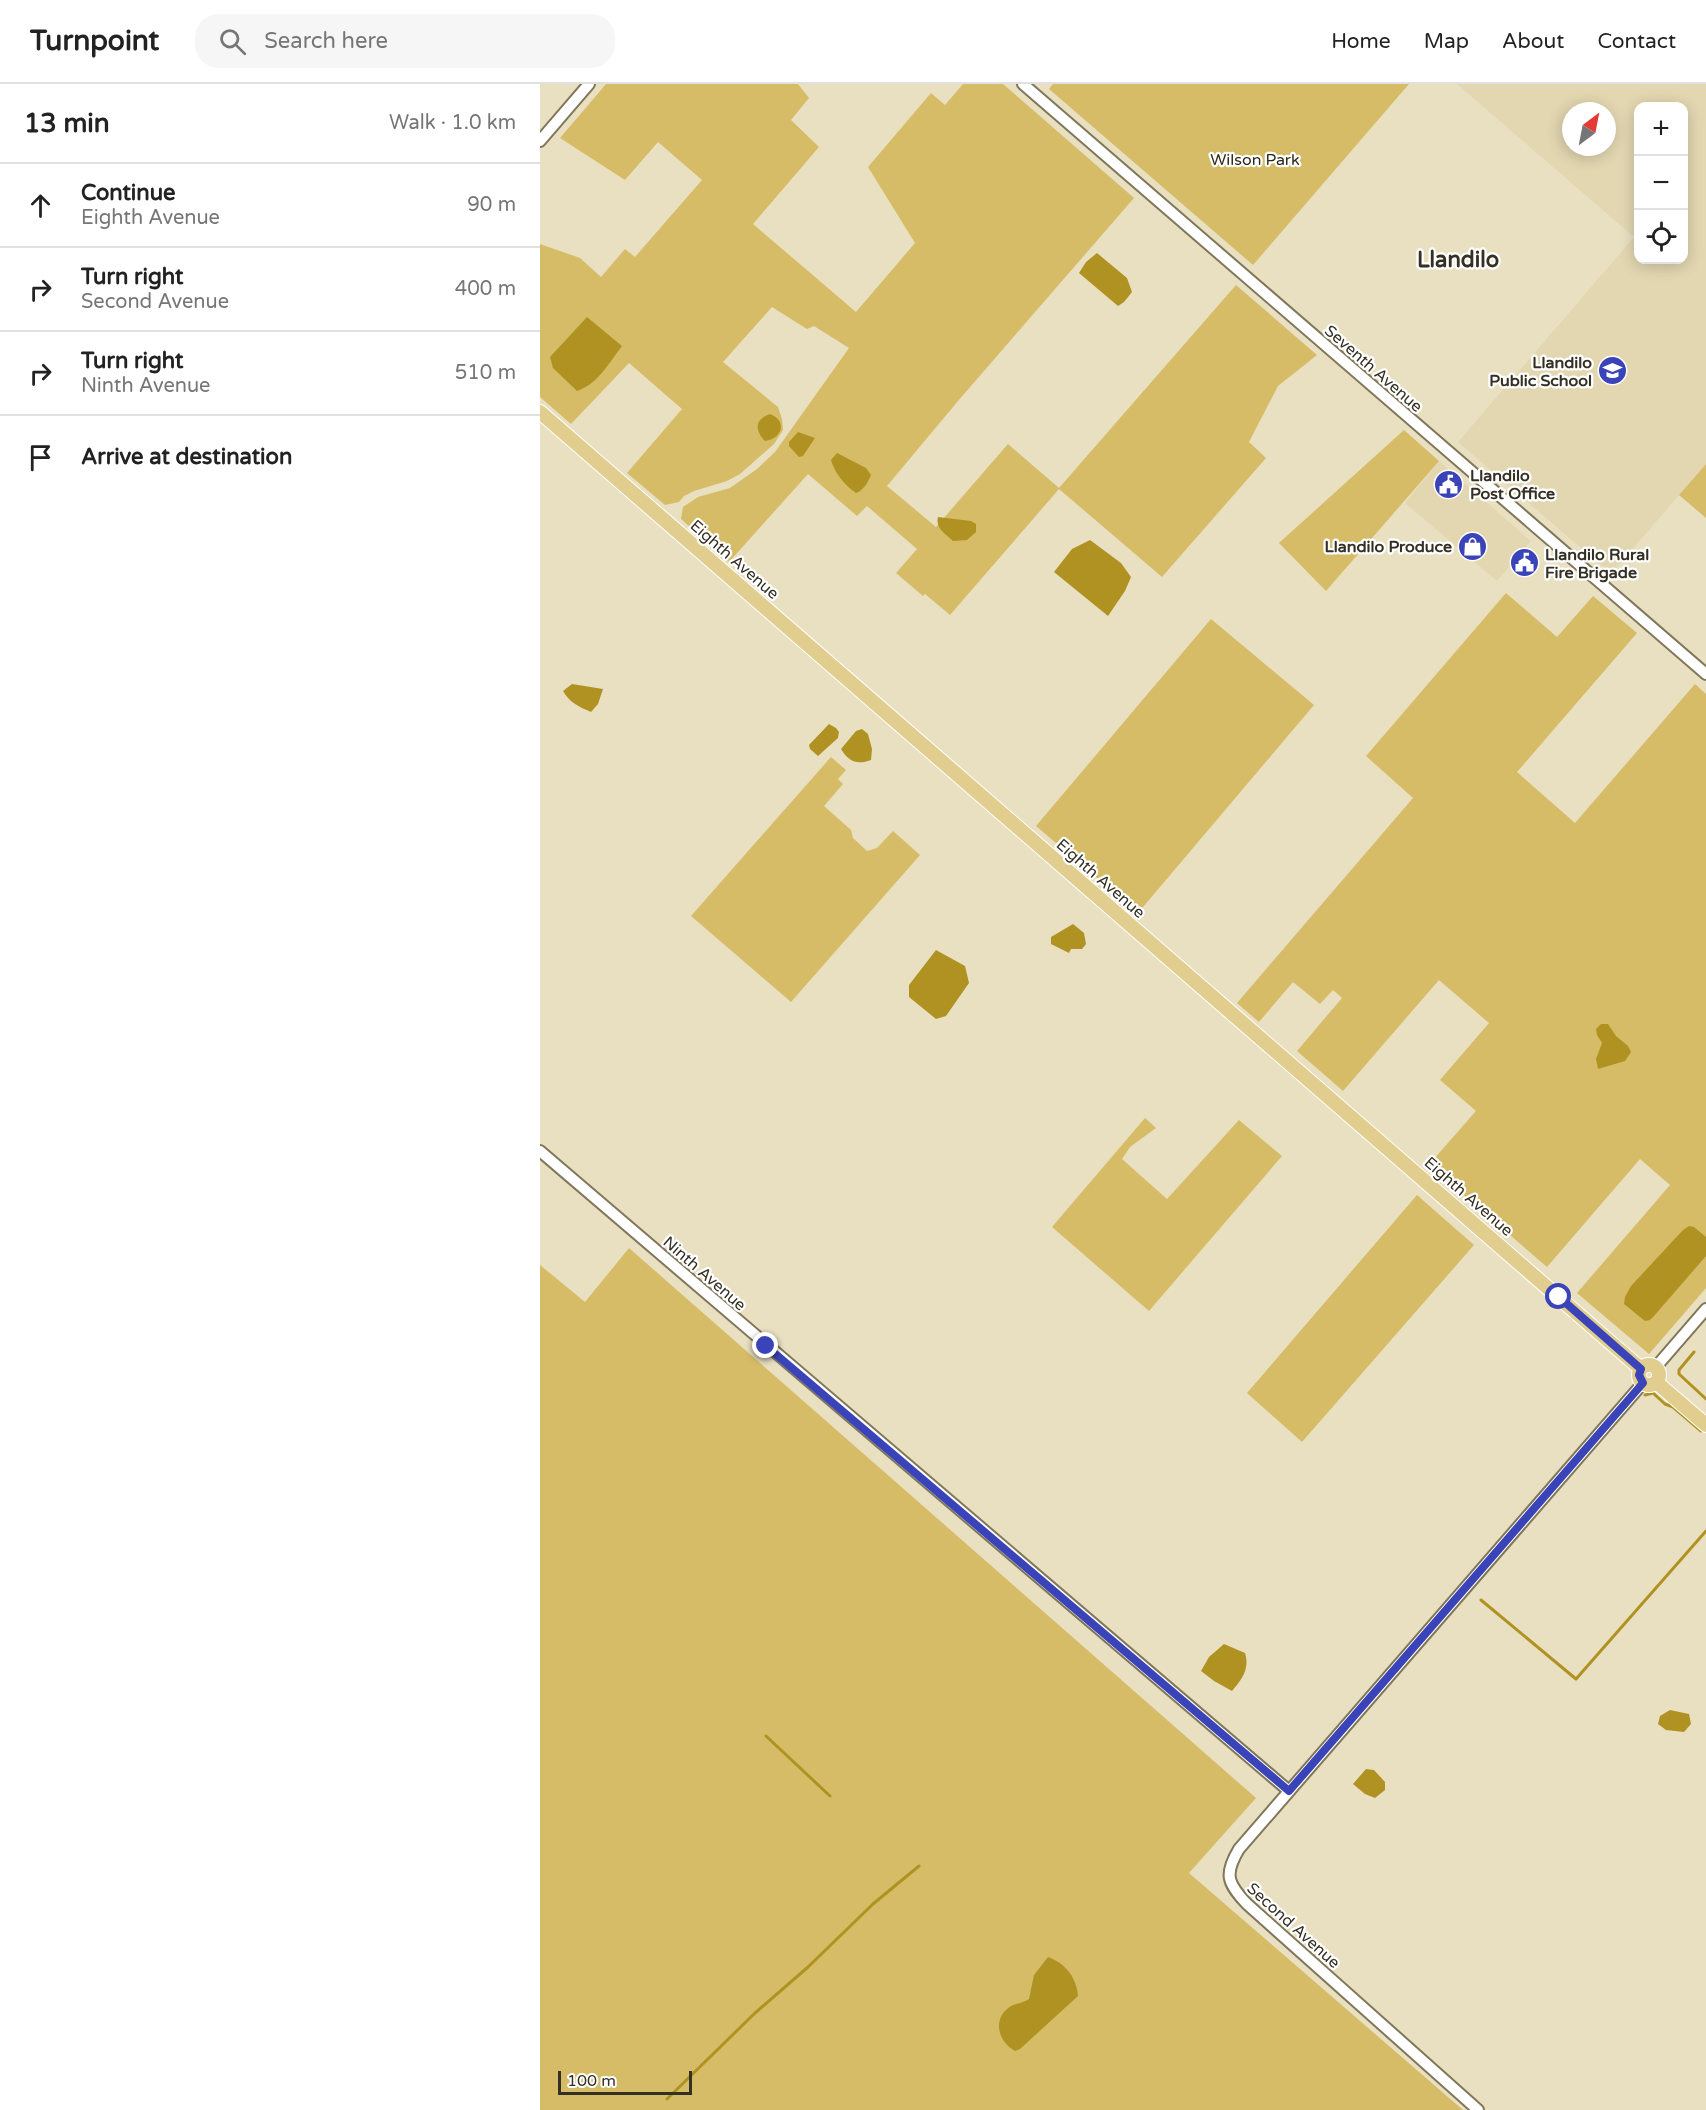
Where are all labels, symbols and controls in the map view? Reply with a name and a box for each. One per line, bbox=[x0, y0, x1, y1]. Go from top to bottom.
search box bbox=[195, 14, 615, 68]
text: Turnpoint bbox=[30, 24, 159, 58]
icon: search bbox=[216, 25, 249, 58]
text: Search here bbox=[264, 28, 388, 54]
text: Home bbox=[1331, 29, 1391, 54]
text: Map bbox=[1424, 29, 1469, 54]
text: About bbox=[1502, 29, 1564, 54]
text: Contact bbox=[1597, 29, 1676, 54]
north arrow bbox=[1562, 102, 1616, 156]
map controls bbox=[1634, 102, 1688, 264]
button: + bbox=[1634, 102, 1688, 156]
text: 13 min bbox=[24, 108, 110, 139]
text: Walk · 1.0 km bbox=[389, 111, 516, 135]
park label: Wilson Park bbox=[1210, 150, 1300, 170]
button: − bbox=[1634, 156, 1688, 210]
text: Continue bbox=[81, 180, 176, 206]
icon: ahead bbox=[24, 189, 57, 222]
text: 90 m bbox=[467, 193, 516, 217]
text: Eighth Avenue bbox=[81, 206, 220, 230]
button: locate bbox=[1634, 210, 1688, 264]
district label: Llandilo bbox=[1417, 247, 1499, 273]
text: Turn right bbox=[81, 264, 183, 290]
icon: right bbox=[24, 273, 57, 306]
text: 400 m bbox=[455, 277, 516, 301]
text: Second Avenue bbox=[81, 290, 229, 314]
street label: Seventh Avenue bbox=[1320, 321, 1426, 417]
text: Turn right bbox=[81, 348, 183, 374]
place label: Llandilo Public School bbox=[1489, 353, 1592, 391]
school or university icon: Llandilo Public School bbox=[1597, 355, 1629, 387]
icon: right bbox=[24, 357, 57, 390]
text: 510 m bbox=[455, 361, 516, 385]
text: Ninth Avenue bbox=[81, 374, 210, 398]
icon: arrive bbox=[24, 441, 57, 474]
text: Arrive at destination bbox=[81, 444, 292, 470]
place label: Llandilo Post Office bbox=[1470, 466, 1555, 504]
public building icon: Llandilo Post Office bbox=[1433, 468, 1465, 500]
street label: Eighth Avenue bbox=[686, 516, 783, 604]
shop icon: Llandilo Produce bbox=[1457, 530, 1489, 562]
place label: Llandilo Produce bbox=[1325, 537, 1452, 557]
place label: Llandilo Rural Fire Brigade bbox=[1545, 545, 1649, 583]
public building icon: Llandilo Rural Fire Brigade bbox=[1508, 547, 1540, 579]
street label: Eighth Avenue bbox=[1052, 835, 1149, 923]
street label: Eighth Avenue bbox=[1420, 1153, 1517, 1241]
street label: Ninth Avenue bbox=[659, 1232, 750, 1315]
route start bbox=[1545, 1283, 1571, 1309]
route end bbox=[752, 1332, 778, 1358]
street label: Second Avenue bbox=[1243, 1879, 1344, 1973]
scale bar bbox=[558, 2068, 692, 2096]
text: 100 m bbox=[567, 2071, 616, 2091]

